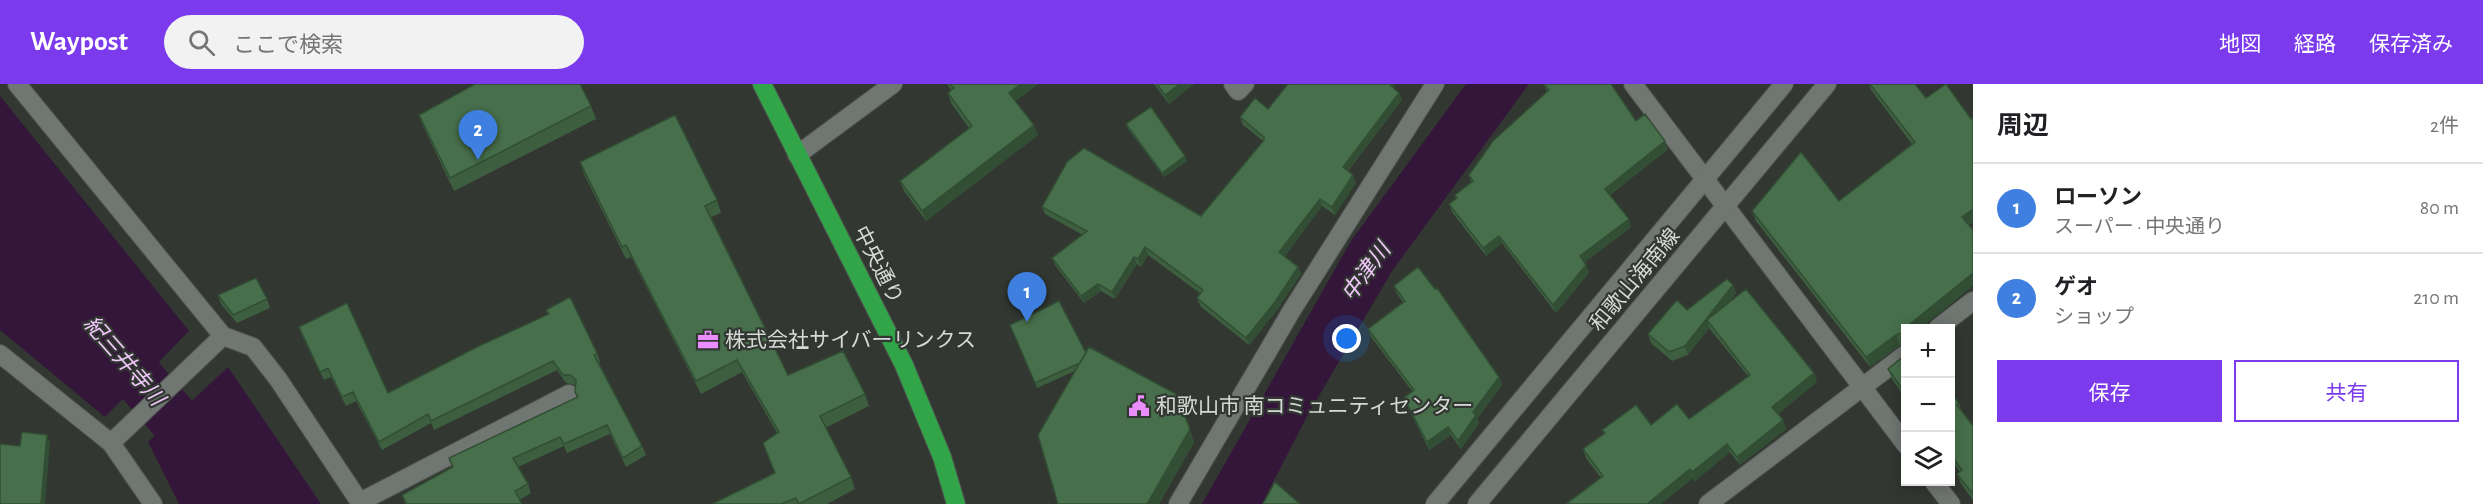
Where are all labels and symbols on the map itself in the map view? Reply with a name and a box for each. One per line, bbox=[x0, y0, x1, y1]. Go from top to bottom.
pin: 2 bbox=[458, 110, 498, 160]
street label: 中央通り bbox=[850, 222, 907, 307]
street label: 和歌山海南線 bbox=[1586, 224, 1684, 335]
water label: 中津川 bbox=[1337, 237, 1395, 305]
pin: 1 bbox=[1008, 272, 1046, 322]
water label: 紀三井寺川 bbox=[80, 312, 170, 411]
your location bbox=[1332, 324, 1361, 353]
office icon: 株式会社サイバーリンクス bbox=[696, 328, 720, 352]
place label: 株式会社サイバーリンクス bbox=[725, 329, 976, 351]
public building icon: 和歌山市 南コミュニティセンター bbox=[1127, 394, 1151, 418]
place label: 和歌山市 南コミュニティセンター bbox=[1156, 395, 1473, 417]

